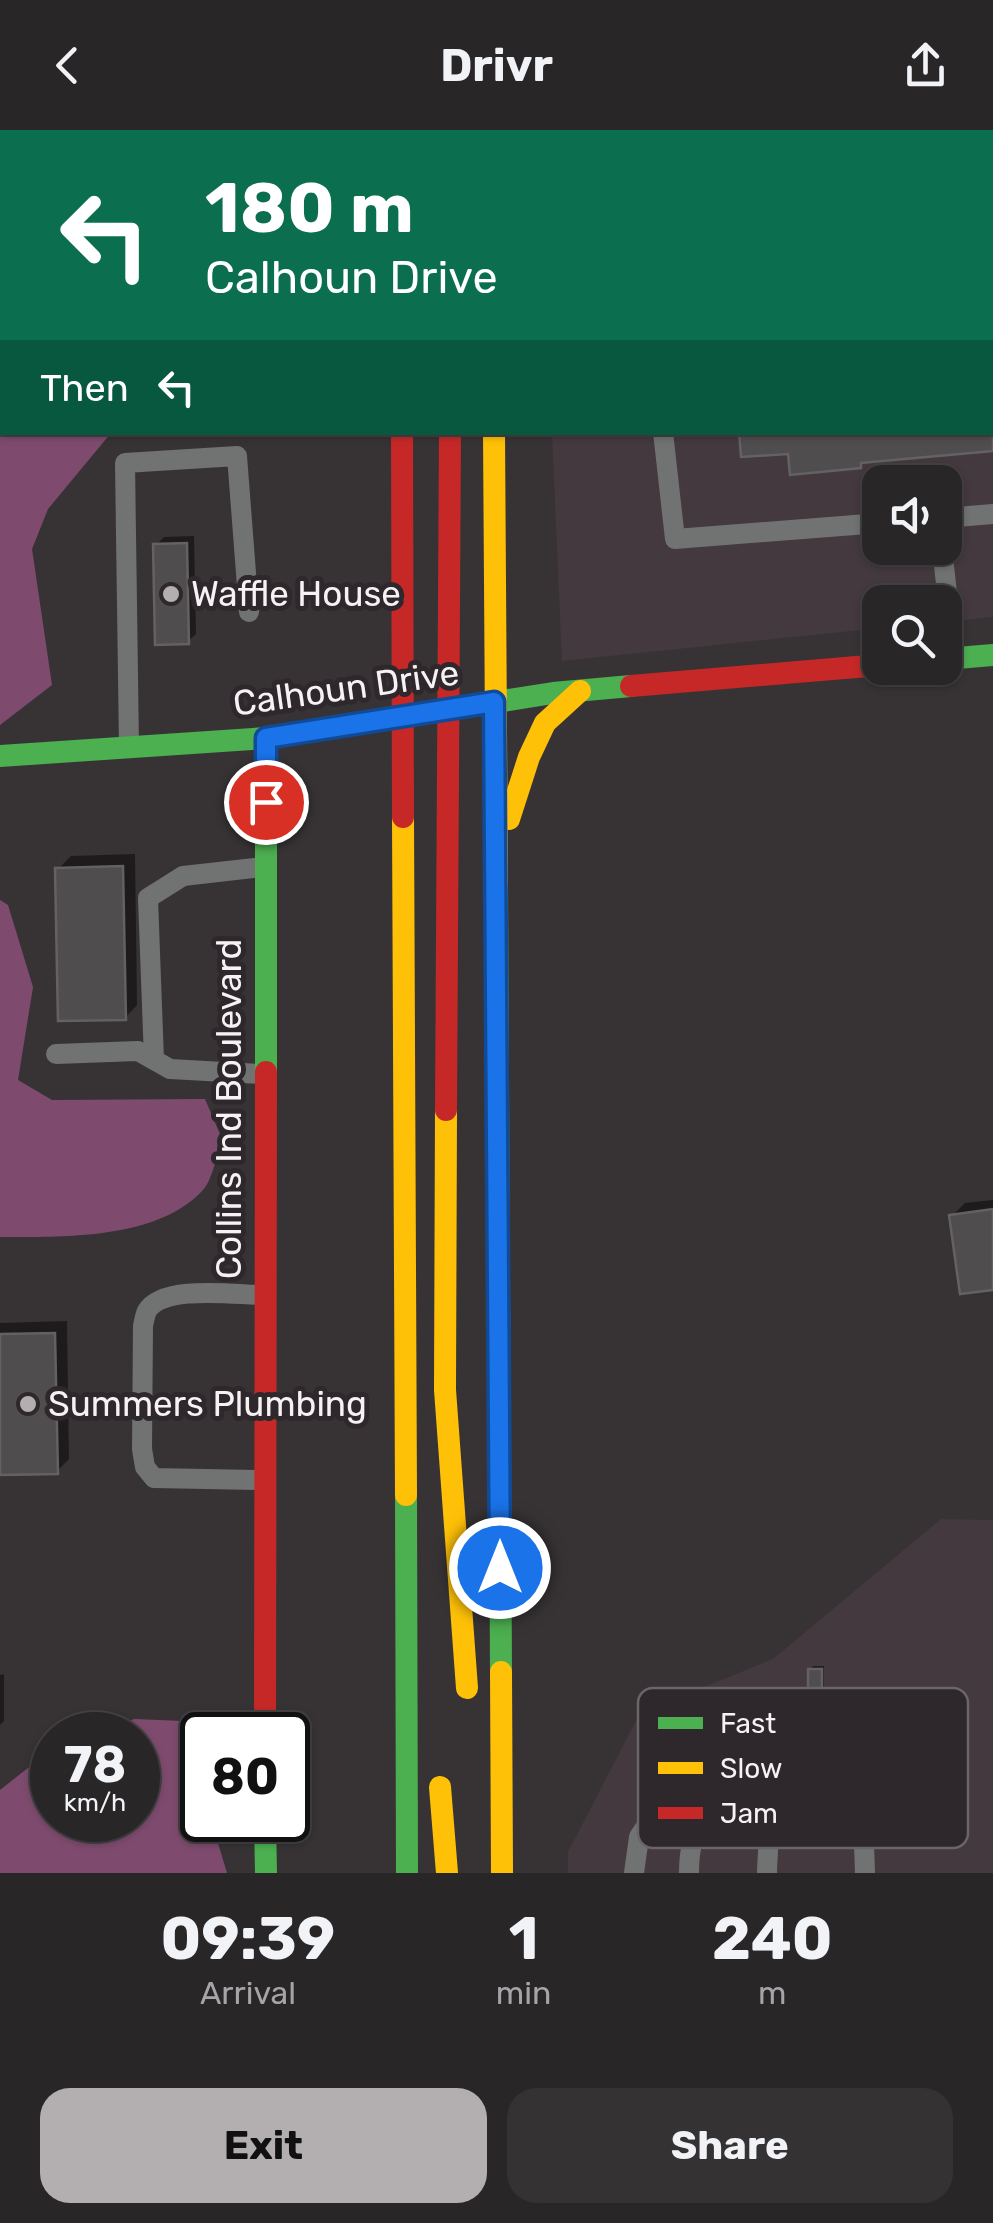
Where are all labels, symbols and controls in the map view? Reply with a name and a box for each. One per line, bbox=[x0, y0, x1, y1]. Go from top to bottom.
icon: back bbox=[40, 38, 95, 93]
icon: share bbox=[898, 38, 953, 93]
text: Drivr bbox=[440, 39, 553, 92]
text: 180 m bbox=[205, 167, 414, 250]
icon: left bbox=[40, 170, 170, 300]
text: Calhoun Drive bbox=[205, 251, 498, 304]
icon: left bbox=[149, 360, 204, 415]
text: Then bbox=[40, 365, 129, 411]
map controls bbox=[862, 465, 962, 685]
button: sound bbox=[862, 465, 962, 565]
place label: Waffle House bbox=[191, 573, 401, 615]
marker: Waffle House bbox=[160, 583, 182, 605]
button: search bbox=[862, 585, 962, 685]
street label: Calhoun Drive bbox=[230, 651, 462, 725]
pin bbox=[224, 760, 309, 845]
icon: arrive bbox=[239, 775, 294, 830]
street label: Collins Ind Boulevard bbox=[208, 939, 250, 1279]
place label: Summers Plumbing bbox=[48, 1383, 367, 1425]
marker: Summers Plumbing bbox=[17, 1393, 39, 1415]
position arrow bbox=[448, 1516, 552, 1620]
legend bbox=[638, 1688, 968, 1848]
text: Fast bbox=[720, 1707, 776, 1740]
speed limit sign: 80 bbox=[180, 1712, 310, 1842]
text: 78 bbox=[64, 1735, 126, 1795]
text: Slow bbox=[720, 1752, 782, 1785]
text: km/h bbox=[64, 1788, 126, 1817]
text: Jam bbox=[720, 1797, 778, 1830]
text: 09:39 bbox=[161, 1903, 335, 1974]
text: 1 bbox=[509, 1903, 539, 1974]
text: 240 bbox=[712, 1903, 832, 1974]
text: Arrival bbox=[200, 1974, 296, 2012]
text: min bbox=[496, 1974, 551, 2012]
text: m bbox=[758, 1974, 786, 2012]
button: Exit bbox=[40, 2088, 487, 2203]
button: Share bbox=[507, 2088, 953, 2203]

